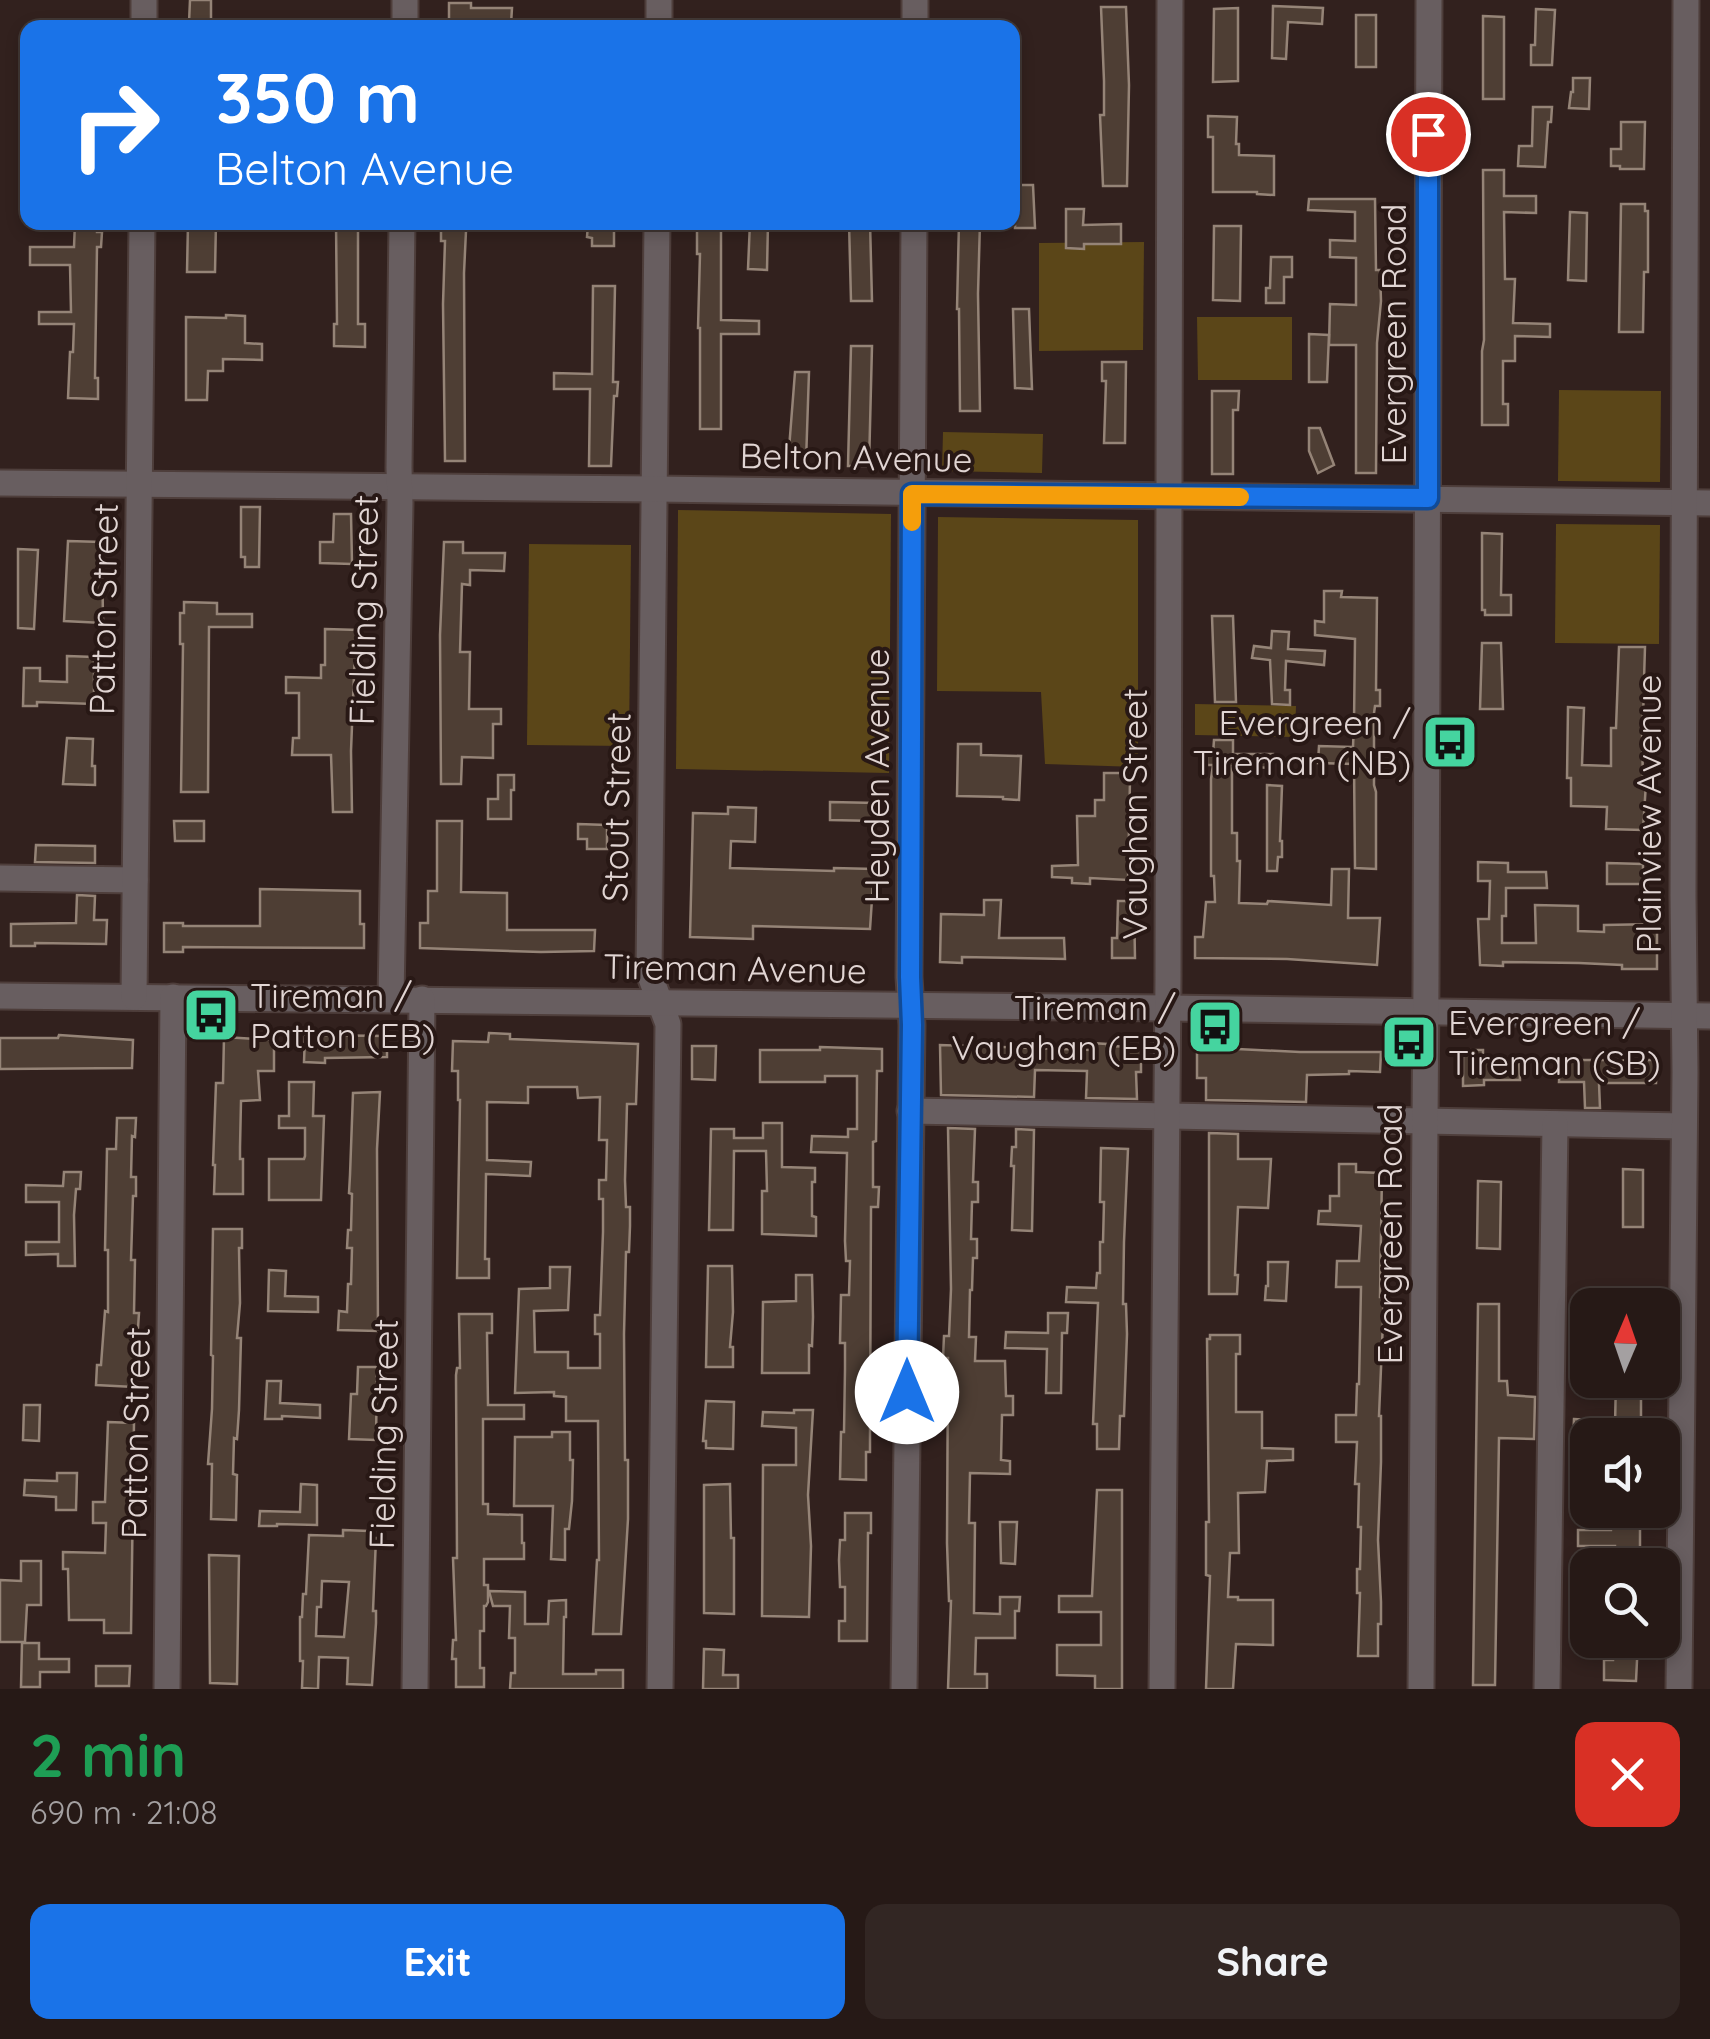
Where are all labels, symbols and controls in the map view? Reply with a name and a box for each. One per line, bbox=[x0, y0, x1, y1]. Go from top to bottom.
text: 350 m bbox=[215, 53, 420, 141]
icon: right bbox=[50, 60, 180, 190]
pin bbox=[1386, 92, 1471, 177]
icon: arrive bbox=[1401, 107, 1456, 162]
text: Belton Avenue bbox=[215, 140, 514, 196]
street label: Evergreen Road bbox=[1371, 203, 1415, 465]
street label: Belton Avenue bbox=[739, 433, 973, 481]
street label: Fielding Street bbox=[339, 494, 387, 726]
street label: Patton Street bbox=[79, 503, 127, 715]
street label: Heyden Avenue bbox=[854, 649, 898, 903]
street label: Plainview Avenue bbox=[1626, 674, 1670, 954]
street label: Vaughan Street bbox=[1112, 688, 1156, 940]
place label: Evergreen / Tireman (NB) bbox=[1193, 700, 1411, 784]
street label: Stout Street bbox=[592, 712, 640, 902]
bus stop icon: Evergreen / Tireman (NB) bbox=[1420, 712, 1480, 772]
street label: Tireman Avenue bbox=[603, 944, 867, 992]
place label: Tireman / Patton (EB) bbox=[250, 973, 435, 1057]
bus stop icon: Tireman / Patton (EB) bbox=[181, 985, 241, 1045]
place label: Tireman / Vaughan (EB) bbox=[951, 985, 1176, 1069]
bus stop icon: Tireman / Vaughan (EB) bbox=[1185, 997, 1245, 1057]
place label: Evergreen / Tireman (SB) bbox=[1448, 1000, 1661, 1084]
bus stop icon: Evergreen / Tireman (SB) bbox=[1379, 1012, 1439, 1072]
street label: Evergreen Road bbox=[1367, 1103, 1411, 1365]
north arrow bbox=[1570, 1288, 1680, 1398]
map controls bbox=[1570, 1288, 1680, 1658]
street label: Fielding Street bbox=[359, 1318, 407, 1550]
street label: Patton Street bbox=[111, 1327, 159, 1539]
position arrow bbox=[855, 1340, 959, 1444]
button: sound bbox=[1570, 1418, 1680, 1528]
button: search bbox=[1570, 1548, 1680, 1658]
text: 2 min bbox=[30, 1717, 186, 1792]
button: close bbox=[1575, 1722, 1680, 1827]
text: 690 m · 21:08 bbox=[30, 1792, 218, 1832]
button: Exit bbox=[30, 1904, 845, 2019]
button: Share bbox=[865, 1904, 1680, 2019]

